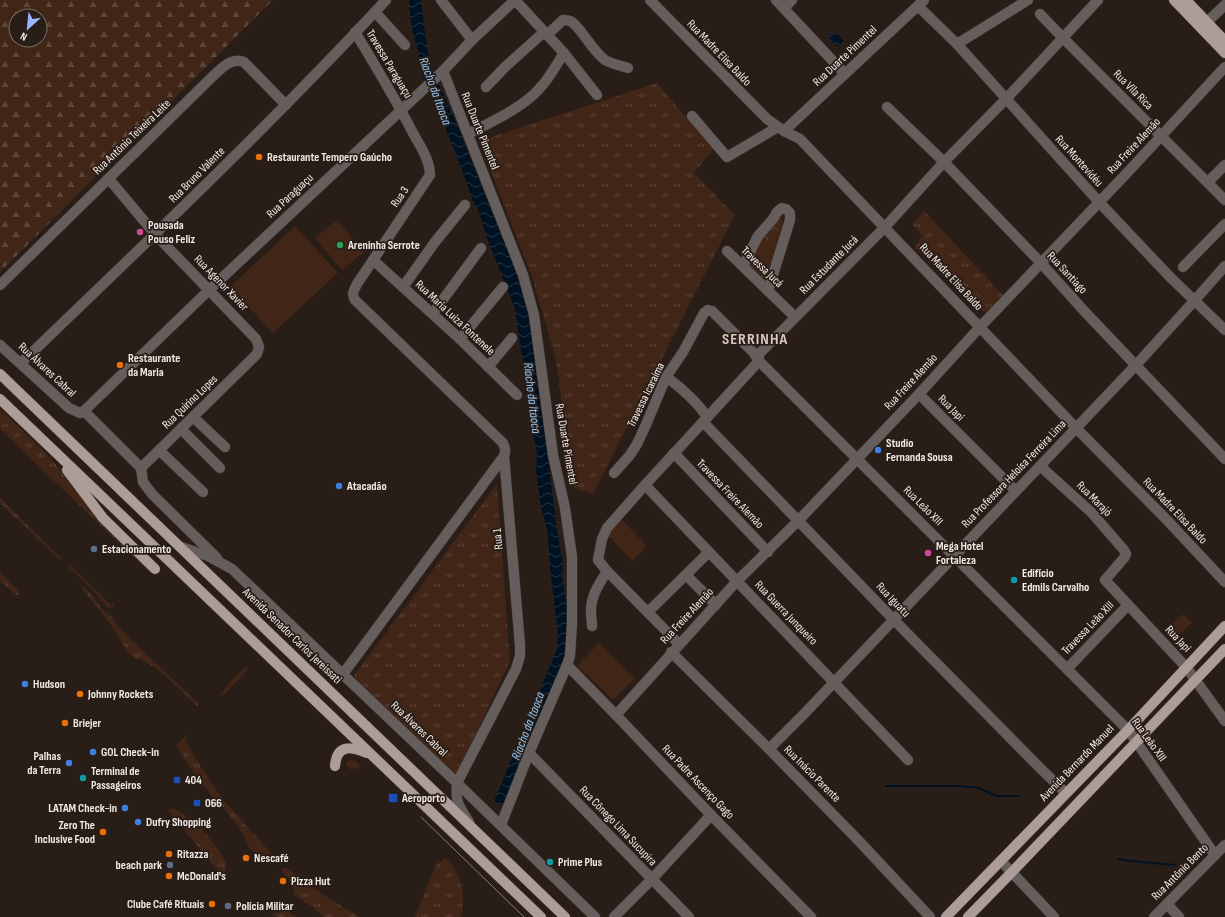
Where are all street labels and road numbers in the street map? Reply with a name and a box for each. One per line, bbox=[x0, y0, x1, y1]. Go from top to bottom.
street label: Rua Madre Elisa Baldo bbox=[684, 17, 754, 89]
street label: Rua Duarte Pimentel bbox=[810, 22, 880, 90]
street label: Travessa Paraguaçu bbox=[363, 27, 415, 101]
street label: Rua Vila Rica bbox=[1110, 67, 1156, 113]
street label: Rua Duarte Pimentel bbox=[458, 90, 502, 172]
street label: Rua Antônio Teixeira Leite bbox=[90, 96, 174, 178]
street label: Rua Freire Alemão bbox=[1104, 115, 1164, 177]
street label: Rua Montevidéu bbox=[1052, 132, 1106, 190]
street label: Rua Bruno Valente bbox=[166, 144, 228, 206]
street label: Rua Paraguaçu bbox=[263, 170, 317, 222]
street label: Rua 3 bbox=[388, 184, 412, 210]
street label: Rua Estudante Jucá bbox=[797, 232, 862, 297]
street label: Rua Madre Elisa Baldo bbox=[916, 240, 986, 314]
street label: Travessa Jucá bbox=[738, 243, 786, 291]
street label: Rua Santiago bbox=[1044, 249, 1090, 297]
street label: Rua Agenor Xavier bbox=[191, 252, 252, 315]
street label: Rua Maria Luiza Fontenele bbox=[412, 277, 498, 359]
street label: Rua Álvares Cabral bbox=[15, 340, 79, 400]
street label: Rua Freire Alemão bbox=[881, 351, 941, 413]
street label: Travessa Icaraíma bbox=[624, 360, 668, 430]
street label: Rua Quirino Lopes bbox=[159, 372, 221, 432]
street label: Rua Japi bbox=[935, 392, 967, 424]
street label: Rua Duarte Pimentel bbox=[551, 402, 581, 486]
street label: Rua Professora Heloísa Ferreira Lima bbox=[958, 417, 1070, 531]
street label: Travessa Freire Alemão bbox=[693, 456, 767, 532]
street label: Rua Madre Elisa Baldo bbox=[1140, 475, 1210, 547]
street label: Rua Marajó bbox=[1073, 478, 1115, 520]
street label: Rua Leão XIII bbox=[900, 483, 946, 529]
street label: Rua 1 bbox=[490, 527, 506, 550]
street label: Rua Guerra Junqueiro bbox=[751, 578, 821, 648]
street label: Rua Iguatu bbox=[873, 579, 913, 621]
street label: Avenida Senador Carlos Jereissati bbox=[239, 584, 345, 687]
street label: Rua Freire Alemão bbox=[657, 585, 717, 647]
street label: Travessa Leão XIII bbox=[1059, 598, 1117, 658]
street label: Rua Japi bbox=[1162, 622, 1194, 656]
street label: Rua Álvares Cabral bbox=[387, 698, 451, 760]
street label: Rua Leão XIII bbox=[1128, 715, 1170, 765]
street label: Avenida Bernardo Manuel bbox=[1036, 722, 1117, 805]
street label: Rua Padre Ascenço Gago bbox=[659, 742, 737, 822]
street label: Rua Inácio Parente bbox=[780, 742, 844, 806]
street label: Rua Cônego Lima Sucupira bbox=[576, 783, 660, 869]
street label: Rua Antônio Bento bbox=[1148, 840, 1212, 904]

